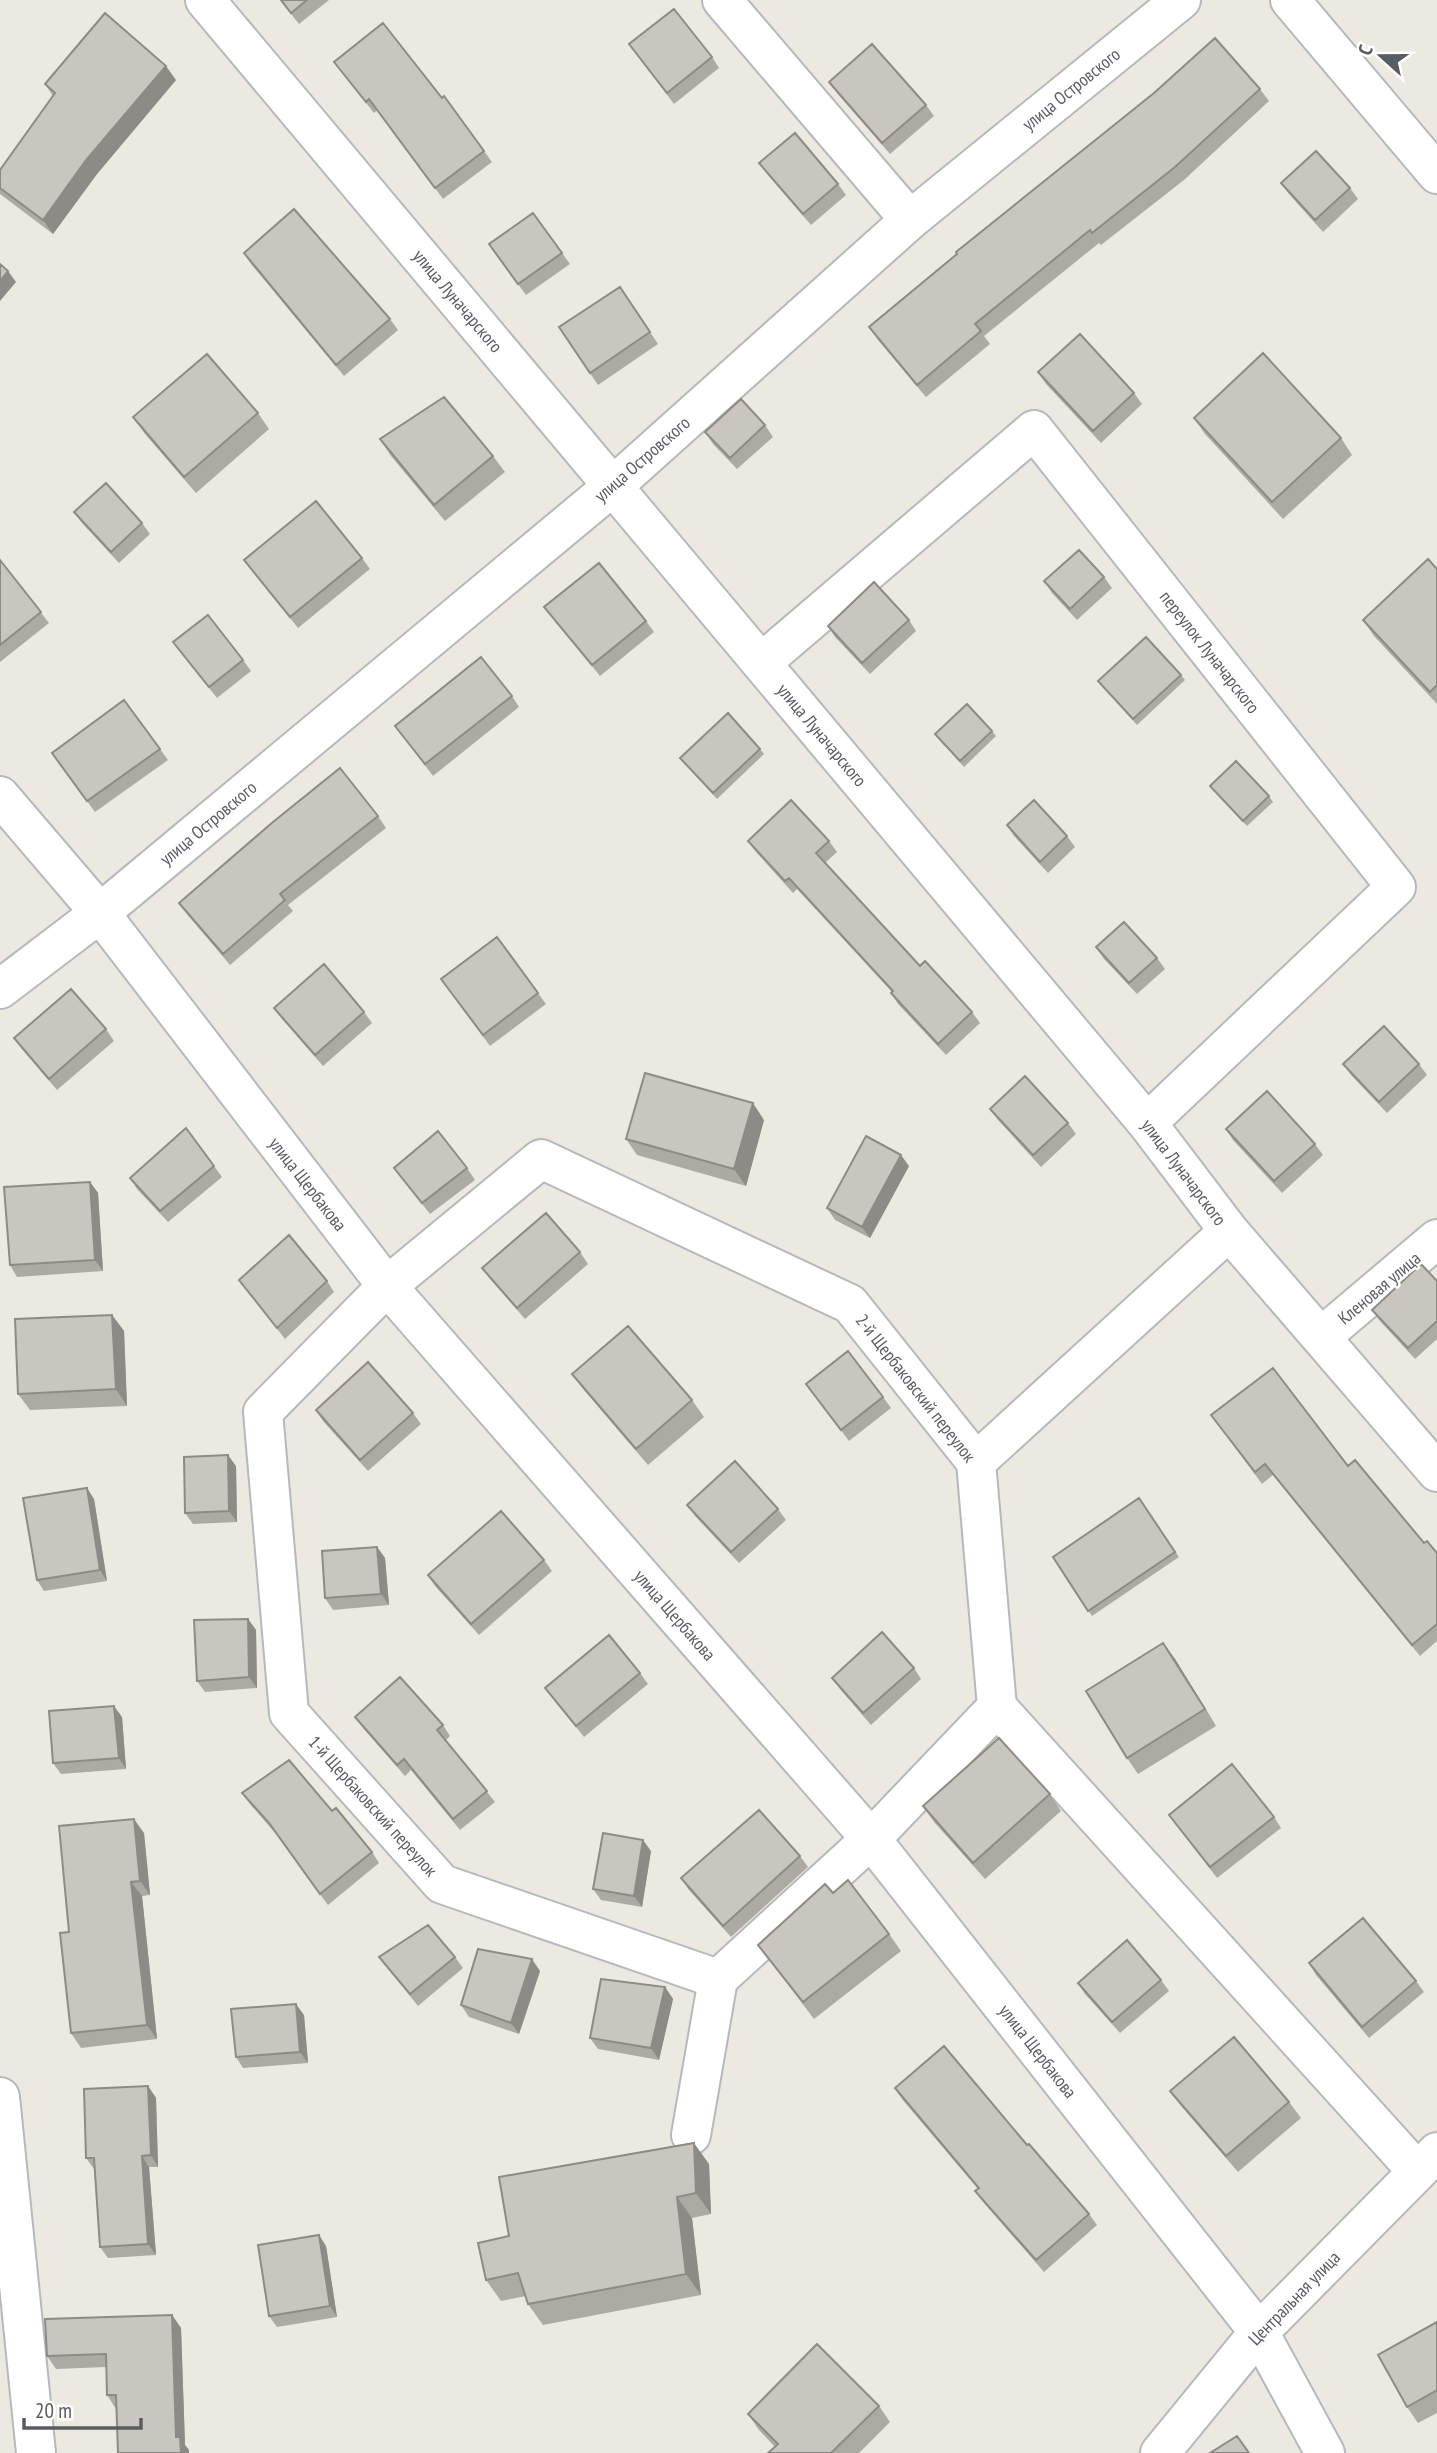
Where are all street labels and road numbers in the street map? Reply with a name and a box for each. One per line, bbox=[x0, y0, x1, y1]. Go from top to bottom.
street label: улица Островского bbox=[1017, 42, 1125, 135]
street label: улица Луначарского bbox=[408, 245, 508, 357]
street label: улица Островского bbox=[589, 411, 695, 507]
street label: переулок Луначарского bbox=[1155, 586, 1265, 718]
street label: улица Луначарского bbox=[772, 679, 872, 791]
street label: улица Островского bbox=[155, 776, 261, 870]
street label: улица Луначарского bbox=[1136, 1114, 1232, 1230]
street label: улица Щербакова bbox=[264, 1132, 352, 1236]
street label: Кленовая улица bbox=[1333, 1247, 1425, 1329]
street label: 2-й Щербаковский переулок bbox=[851, 1309, 981, 1467]
street label: улица Щербакова bbox=[629, 1565, 721, 1665]
street label: 1-й Щербаковский переулок bbox=[304, 1731, 442, 1881]
street label: улица Щербакова bbox=[994, 1999, 1082, 2103]
street label: Центральная улица bbox=[1243, 2246, 1345, 2350]

